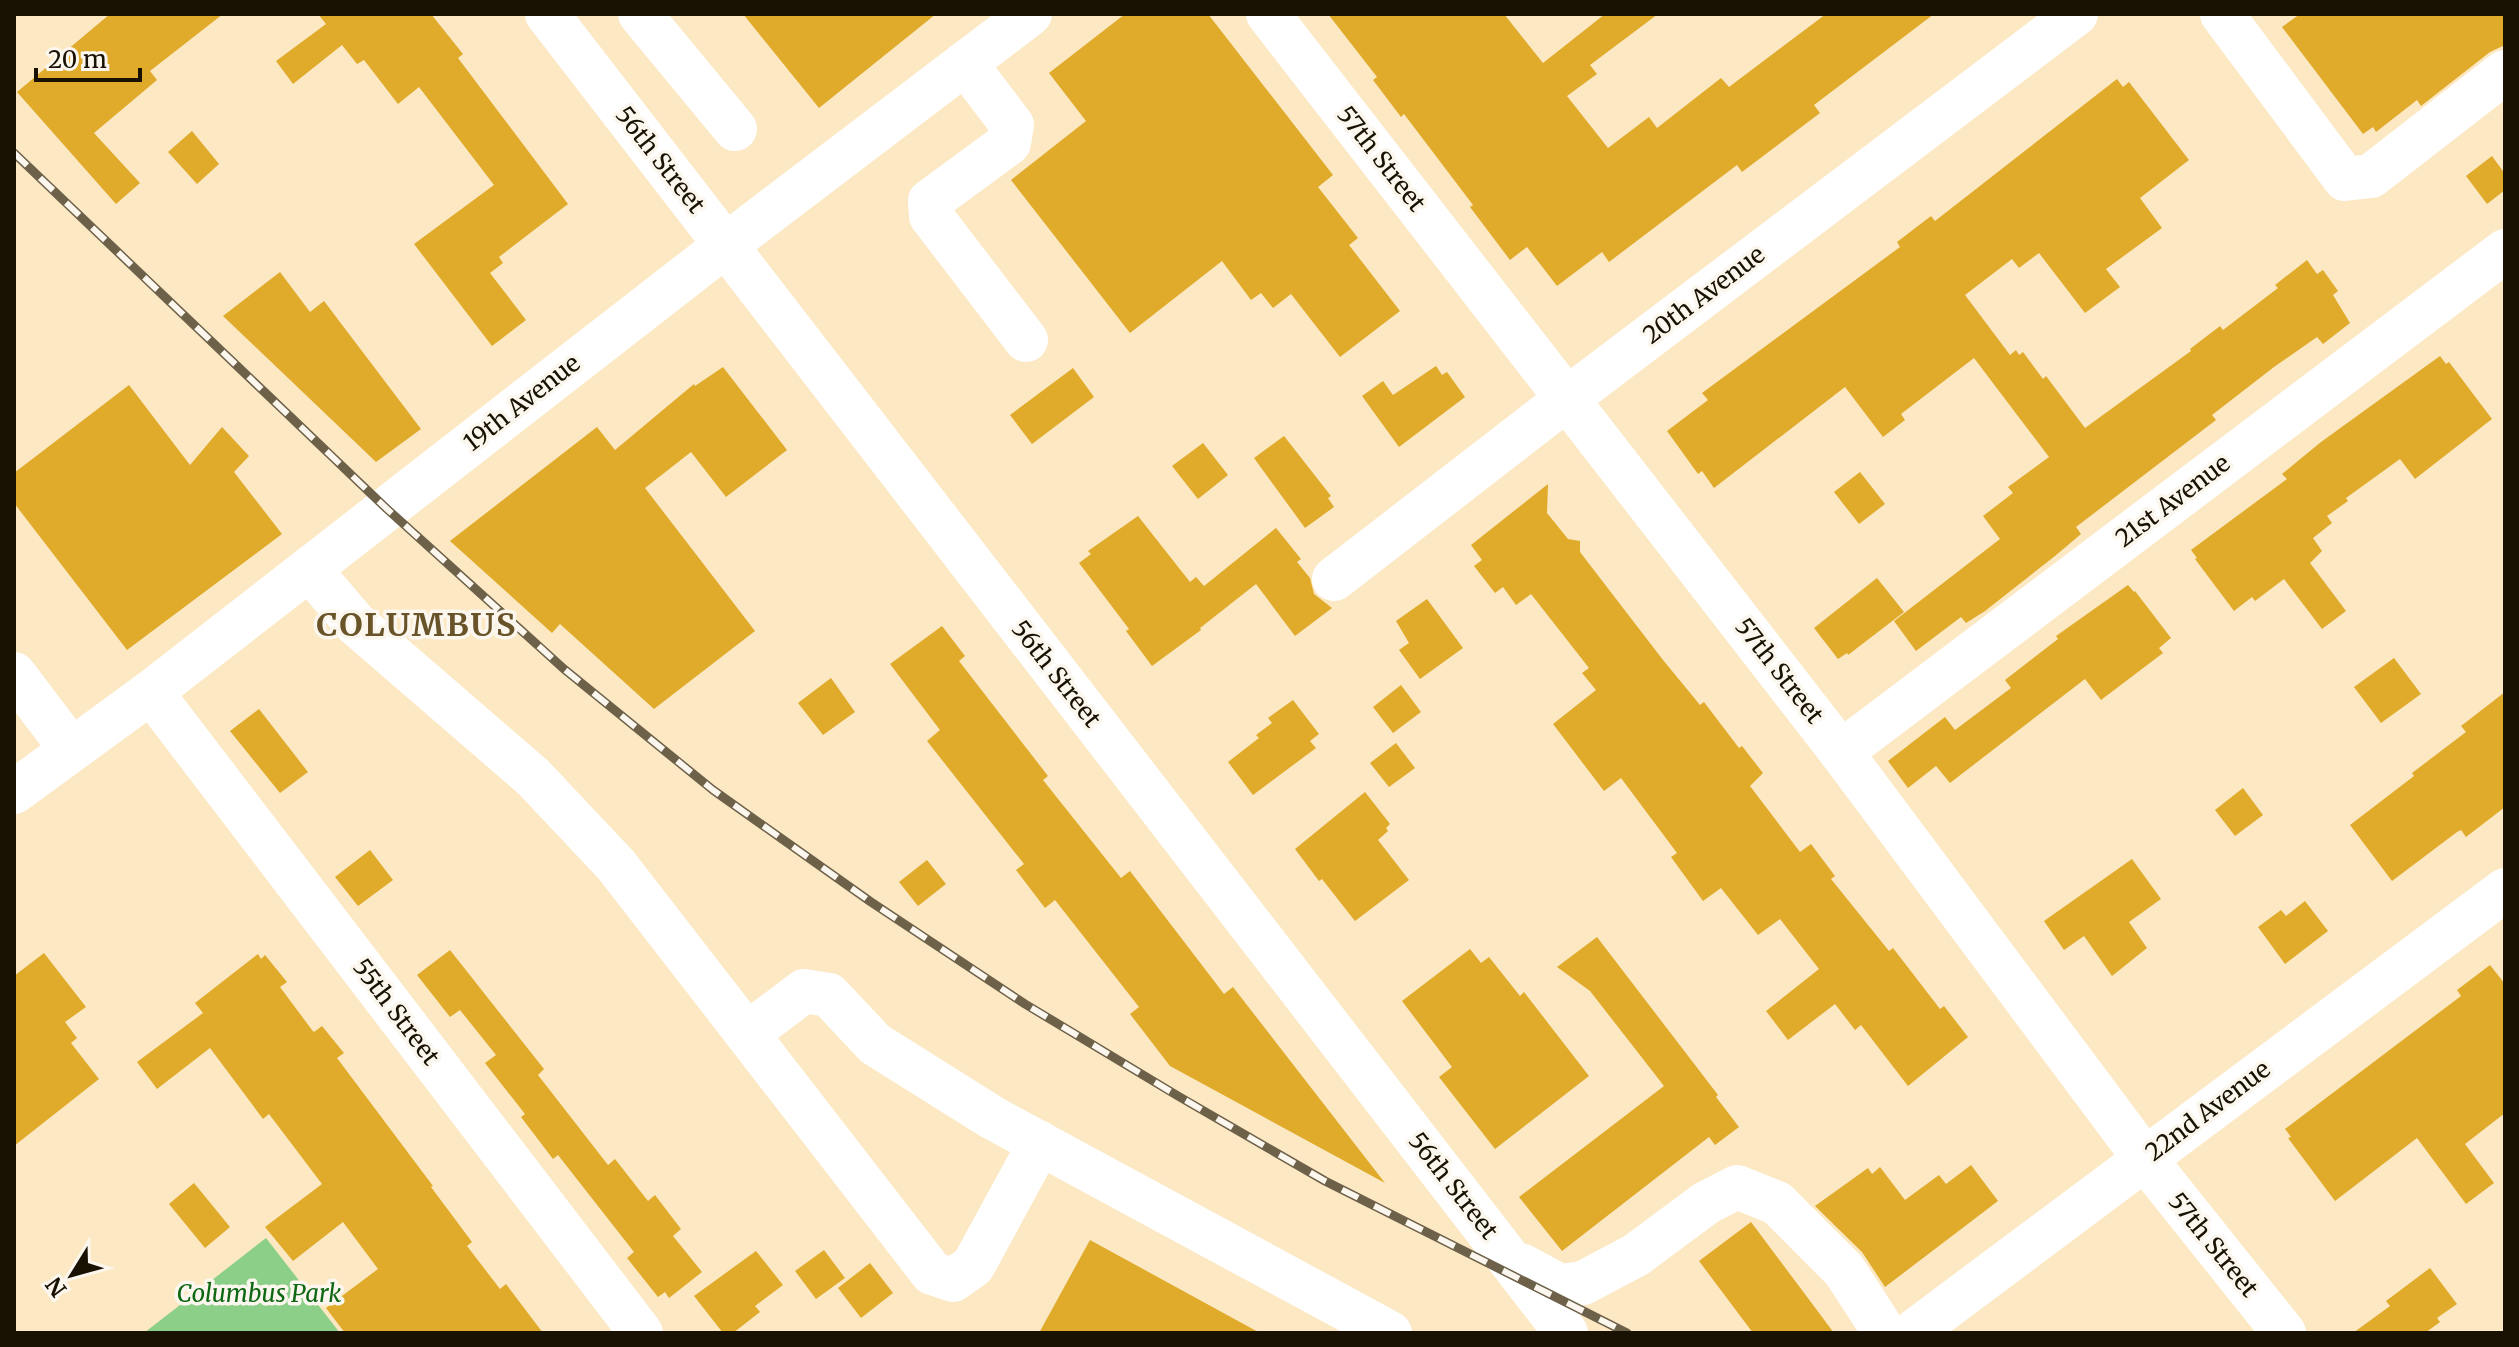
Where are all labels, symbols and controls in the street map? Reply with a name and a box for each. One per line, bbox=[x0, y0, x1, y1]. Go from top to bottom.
scale bar bbox=[36, 32, 140, 82]
text: 20 m bbox=[48, 44, 107, 75]
street label: 56th Street bbox=[609, 100, 712, 220]
street label: 57th Street bbox=[1330, 100, 1433, 218]
street label: 20th Avenue bbox=[1637, 239, 1771, 350]
street label: 19th Avenue bbox=[457, 348, 586, 458]
street label: 21st Avenue bbox=[2109, 448, 2236, 554]
district label: COLUMBUS bbox=[317, 605, 517, 645]
street label: 57th Street bbox=[1728, 612, 1831, 730]
street label: 56th Street bbox=[1005, 614, 1108, 734]
street label: 55th Street bbox=[346, 952, 447, 1072]
street label: 22nd Avenue bbox=[2139, 1054, 2276, 1168]
street label: 56th Street bbox=[1402, 1126, 1505, 1246]
street label: 57th Street bbox=[2162, 1186, 2265, 1304]
north arrow bbox=[32, 1235, 112, 1315]
text: N bbox=[39, 1271, 72, 1302]
park label: Columbus Park bbox=[177, 1278, 341, 1309]

